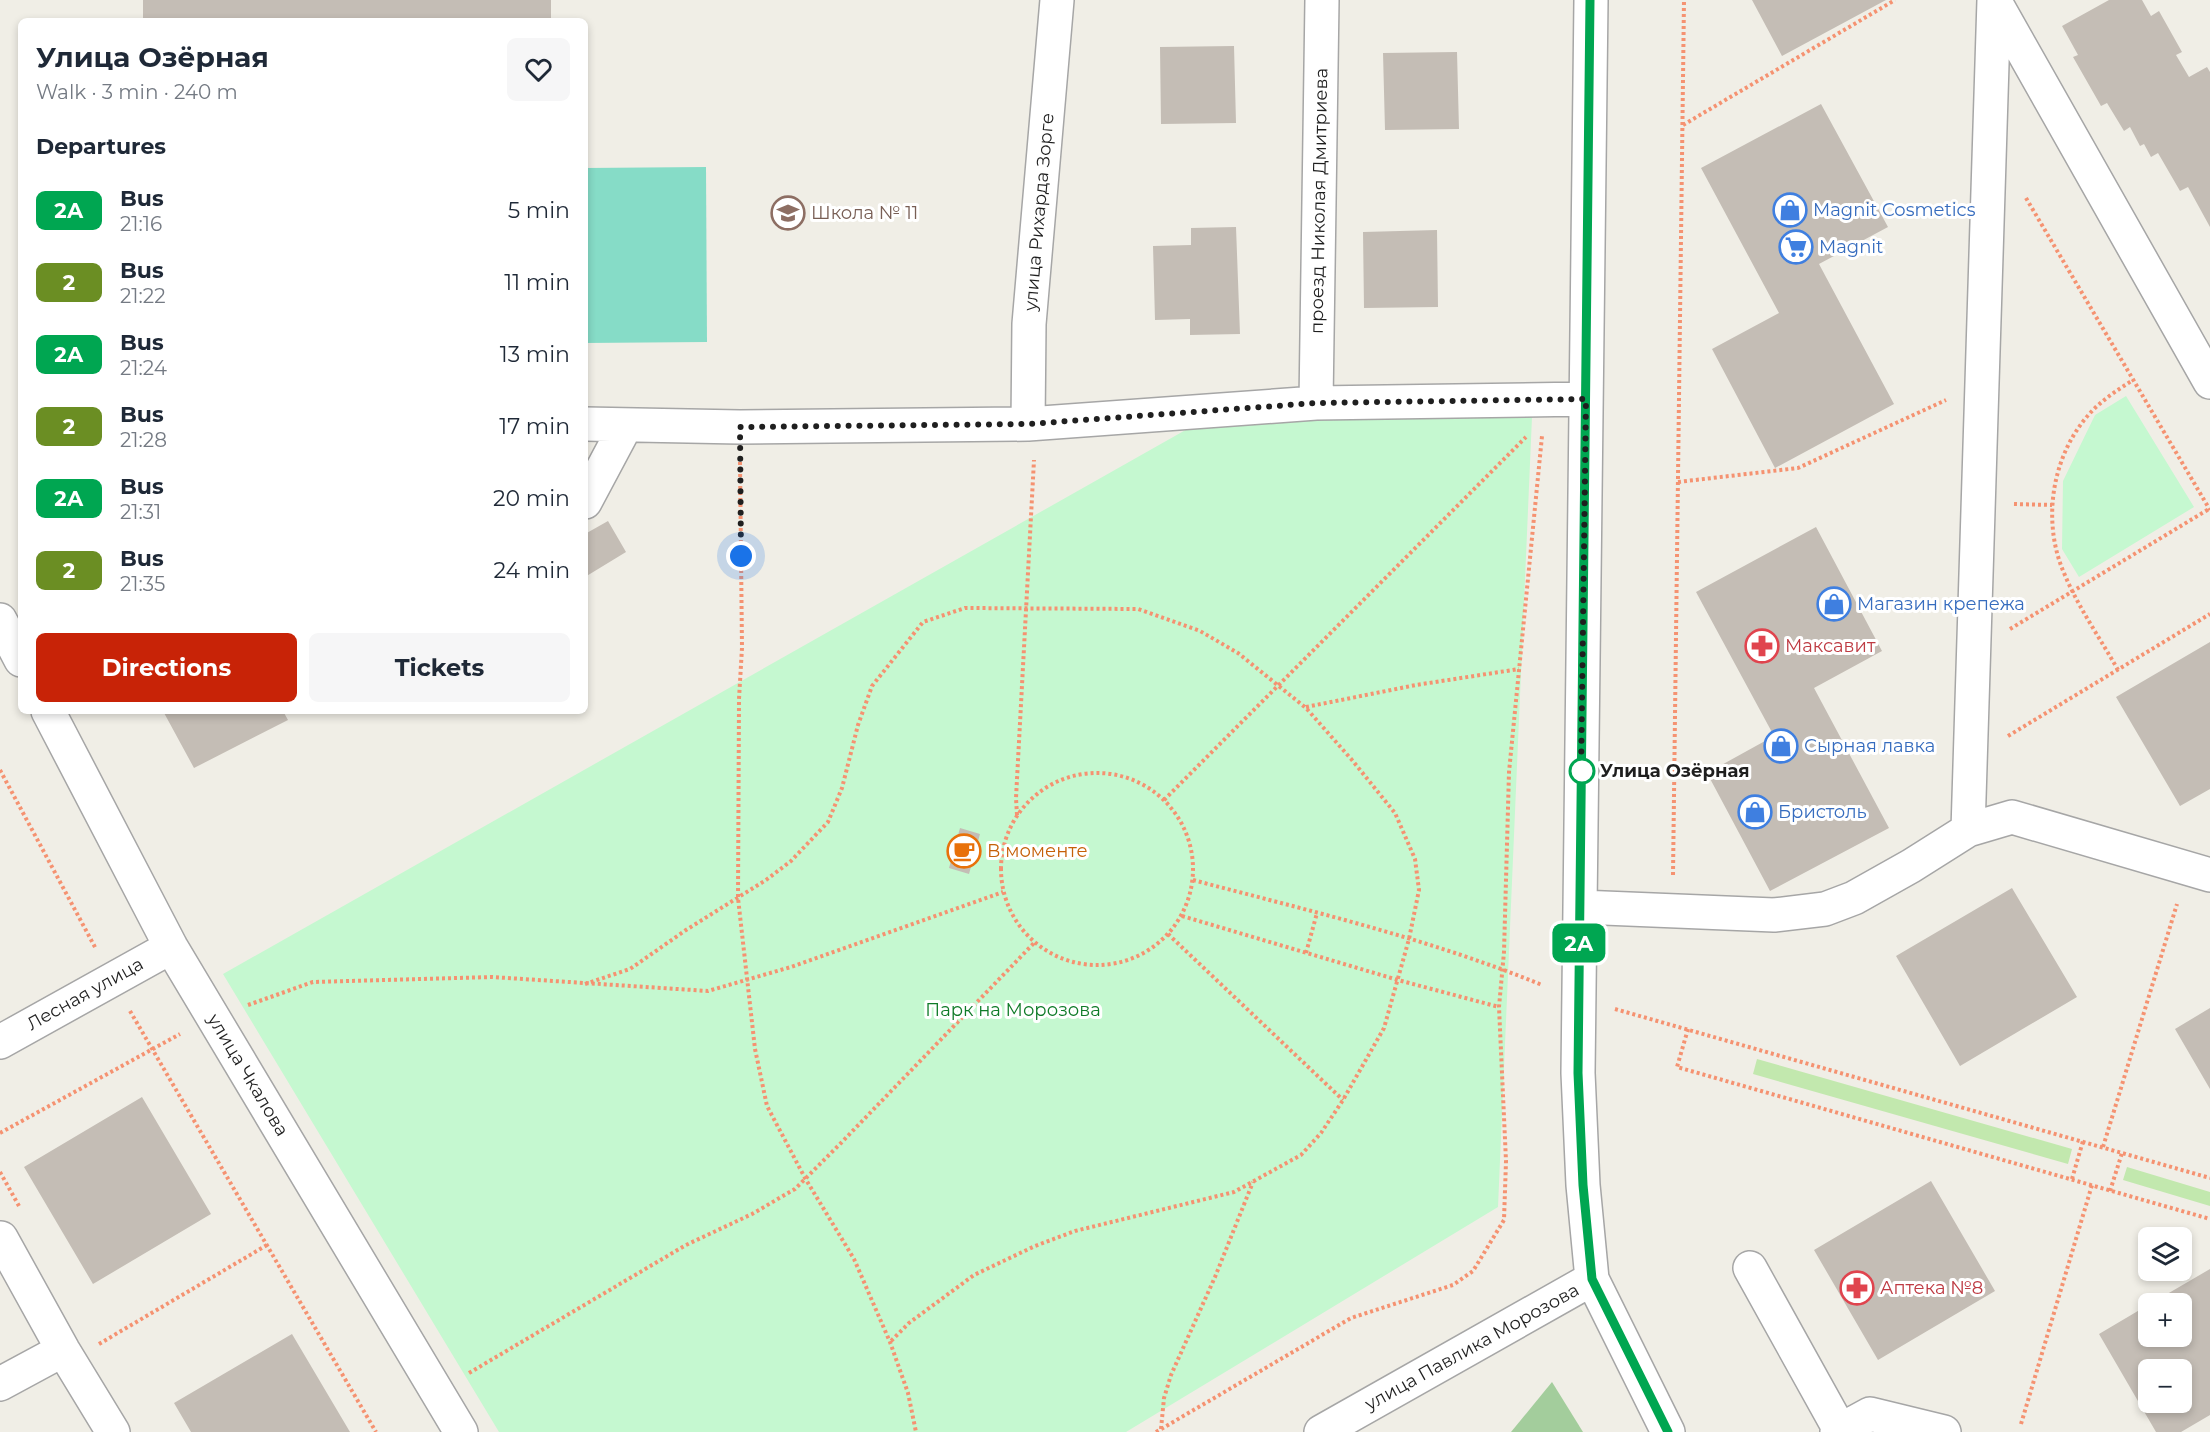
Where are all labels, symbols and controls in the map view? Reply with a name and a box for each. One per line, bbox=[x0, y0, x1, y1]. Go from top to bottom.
button: heart bbox=[507, 38, 570, 101]
text: Улица Озёрная bbox=[36, 40, 269, 74]
street label: проезд Николая Дмитриева bbox=[1306, 68, 1332, 334]
text: Walk · 3 min · 240 m bbox=[36, 80, 238, 104]
street label: улица Рихарда Зорге bbox=[1019, 112, 1059, 313]
text: Departures bbox=[36, 133, 166, 160]
text: Bus bbox=[120, 185, 164, 212]
shop icon: Magnit Cosmetics bbox=[1772, 192, 1808, 228]
school or university icon: Школа № 11 bbox=[770, 195, 806, 231]
text: 5 min bbox=[508, 197, 570, 224]
text: 2А bbox=[54, 198, 84, 223]
place label: Magnit Cosmetics bbox=[1813, 199, 1976, 221]
place label: Школа № 11 bbox=[811, 202, 918, 224]
text: 21:16 bbox=[120, 212, 162, 236]
supermarket icon: Magnit bbox=[1778, 229, 1814, 265]
place label: Magnit bbox=[1819, 236, 1883, 258]
text: Bus bbox=[120, 257, 164, 284]
text: 11 min bbox=[504, 269, 570, 296]
text: 2 bbox=[63, 270, 75, 295]
text: 21:22 bbox=[120, 284, 166, 308]
text: Bus bbox=[120, 329, 164, 356]
text: 13 min bbox=[500, 341, 570, 368]
text: 2А bbox=[54, 342, 84, 367]
text: 21:24 bbox=[120, 356, 167, 380]
text: Bus bbox=[120, 401, 164, 428]
text: 17 min bbox=[499, 413, 570, 440]
text: 2 bbox=[63, 414, 75, 439]
text: 21:28 bbox=[120, 428, 167, 452]
text: Bus bbox=[120, 473, 164, 500]
text: 20 min bbox=[493, 485, 570, 512]
text: 2А bbox=[54, 486, 84, 511]
text: 21:31 bbox=[120, 500, 161, 524]
your location bbox=[726, 541, 756, 571]
text: Bus bbox=[120, 545, 164, 572]
text: 24 min bbox=[494, 557, 570, 584]
text: 2 bbox=[63, 558, 75, 583]
text: 21:35 bbox=[120, 572, 165, 596]
shop icon: Магазин крепежа bbox=[1816, 586, 1852, 622]
place label: Магазин крепежа bbox=[1857, 593, 2025, 615]
pharmacy icon: Максавит bbox=[1744, 628, 1780, 664]
button: Directions bbox=[36, 633, 297, 702]
button: Tickets bbox=[309, 633, 570, 702]
place label: Максавит bbox=[1785, 635, 1876, 657]
shop icon: Сырная лавка bbox=[1763, 728, 1799, 764]
place label: Сырная лавка bbox=[1804, 735, 1935, 757]
marker: Улица Озёрная bbox=[1569, 758, 1595, 784]
place label: Улица Озёрная bbox=[1600, 760, 1750, 782]
shop icon: Бристоль bbox=[1737, 794, 1773, 830]
place label: Бристоль bbox=[1778, 801, 1867, 823]
cafe icon: В моменте bbox=[946, 833, 982, 869]
place label: В моменте bbox=[987, 840, 1088, 862]
line badge: 2А bbox=[1552, 924, 1606, 962]
text: 2А bbox=[1564, 931, 1594, 956]
street label: Лесная улица bbox=[23, 953, 147, 1035]
park label: Парк на Морозова bbox=[925, 999, 1101, 1021]
street label: улица Чкалова bbox=[202, 1009, 293, 1140]
map controls bbox=[2138, 1227, 2192, 1413]
button: layers bbox=[2138, 1227, 2192, 1281]
pharmacy icon: Аптека №8 bbox=[1839, 1270, 1875, 1306]
place label: Аптека №8 bbox=[1880, 1277, 1983, 1299]
street label: улица Павлика Морозова bbox=[1360, 1279, 1583, 1416]
button: + bbox=[2138, 1293, 2192, 1347]
button: − bbox=[2138, 1359, 2192, 1413]

